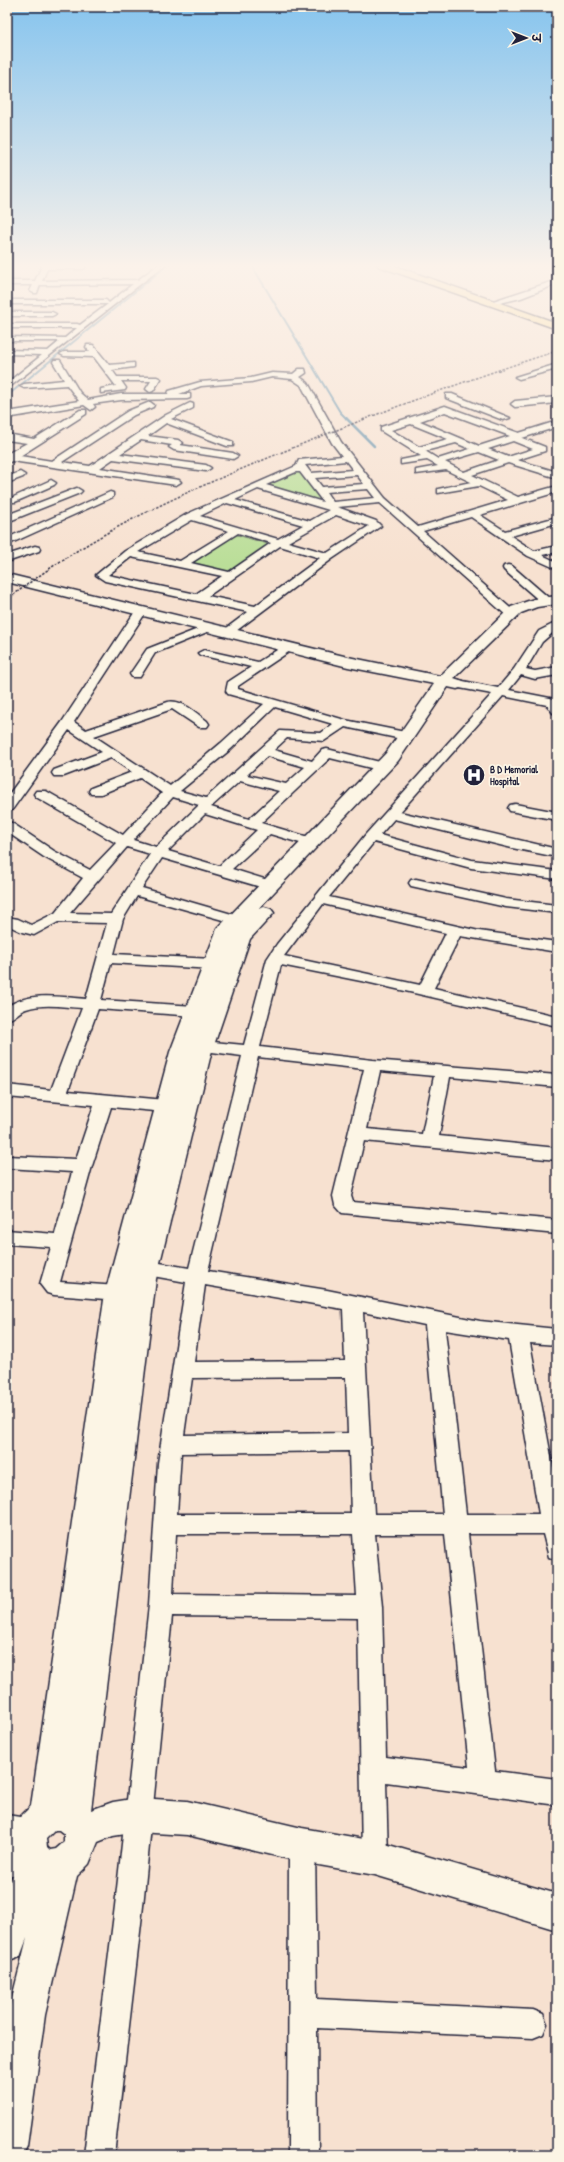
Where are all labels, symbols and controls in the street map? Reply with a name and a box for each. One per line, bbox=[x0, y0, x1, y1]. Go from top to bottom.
north arrow bbox=[506, 18, 546, 58]
text: उ bbox=[529, 33, 543, 43]
hospital icon: B D Memorial Hospital bbox=[461, 762, 487, 788]
place label: B D Memorial Hospital bbox=[490, 763, 538, 789]

